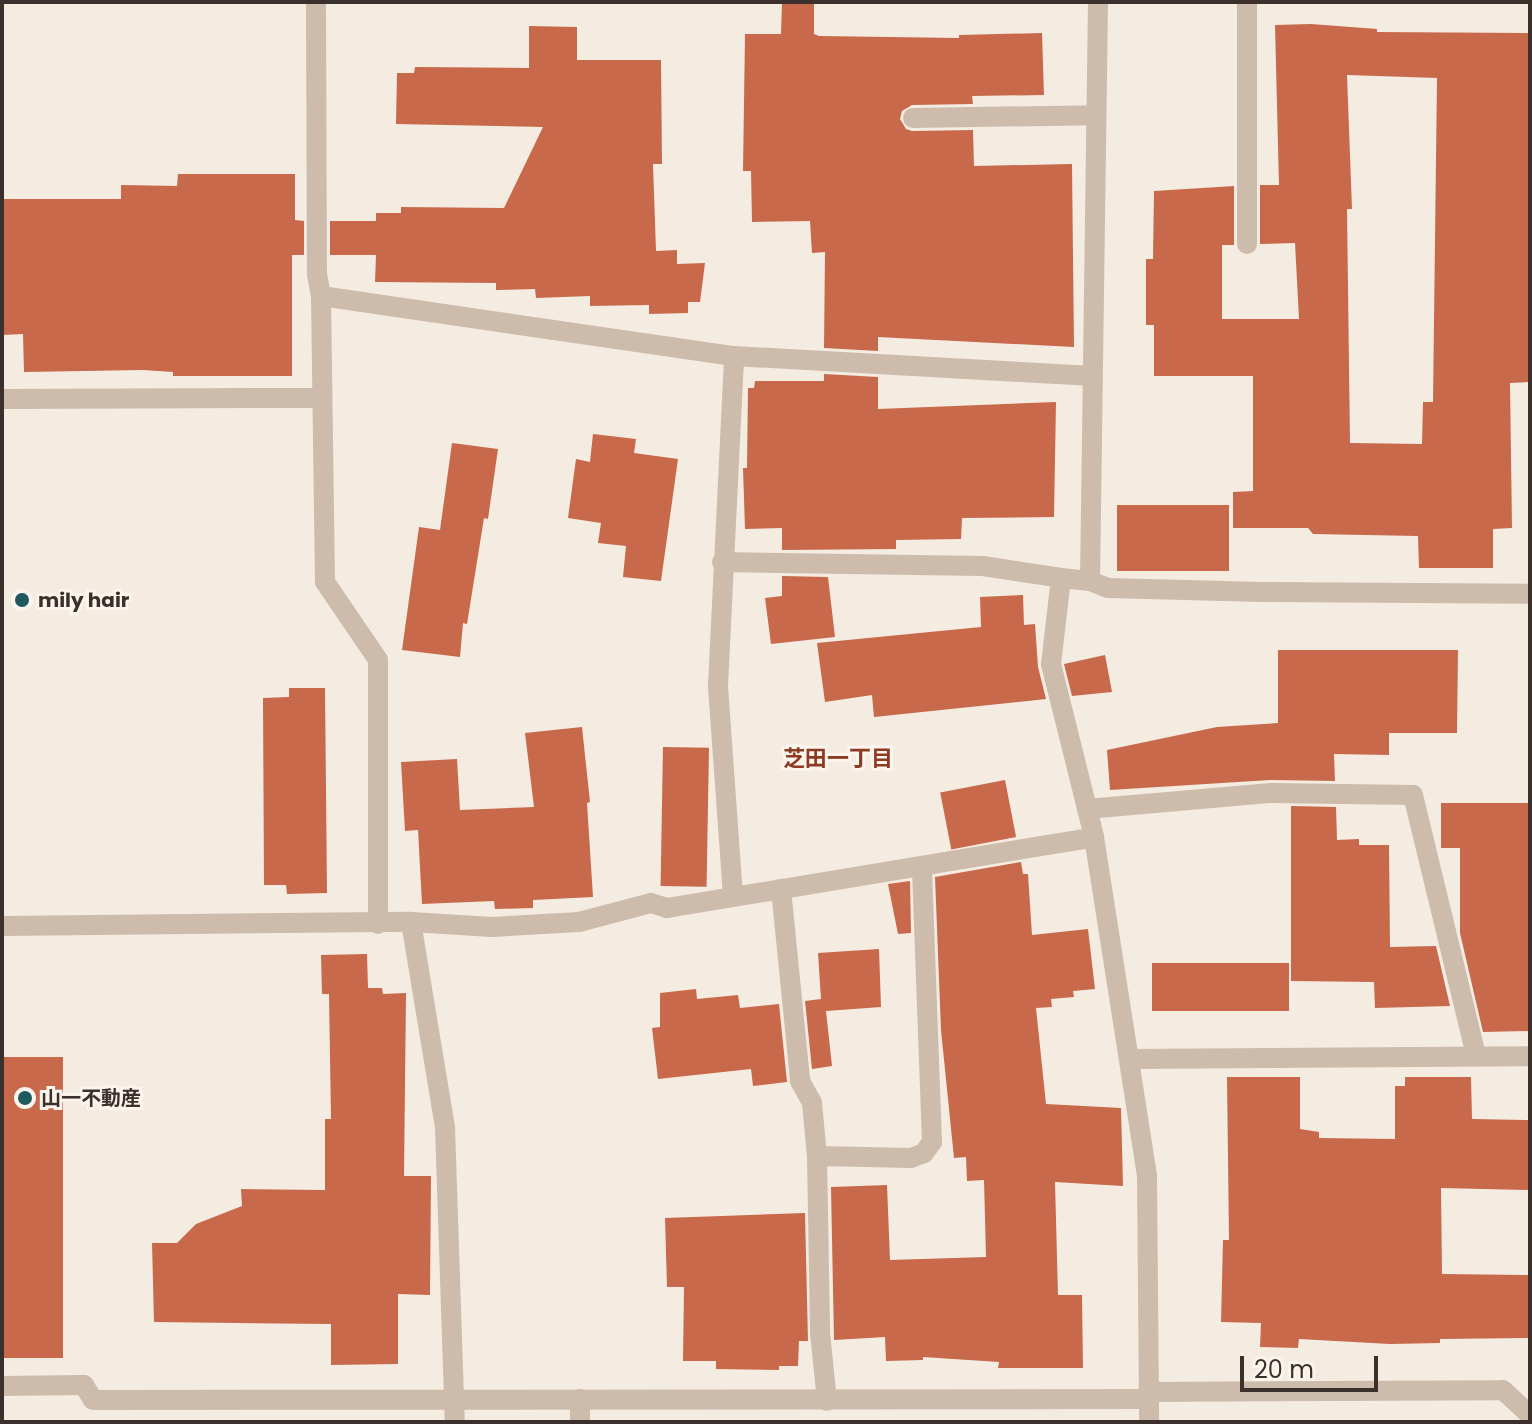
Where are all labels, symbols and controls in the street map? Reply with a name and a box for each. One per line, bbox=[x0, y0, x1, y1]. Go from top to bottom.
place label: mily hair bbox=[38, 588, 129, 612]
marker: mily hair bbox=[13, 591, 31, 609]
district label: 芝田一丁目 bbox=[783, 746, 893, 772]
place label: 山一不動産 bbox=[41, 1086, 141, 1110]
marker: 山一不動産 bbox=[16, 1089, 34, 1107]
scale bar bbox=[1244, 1340, 1382, 1390]
text: 20 m bbox=[1254, 1353, 1314, 1386]

